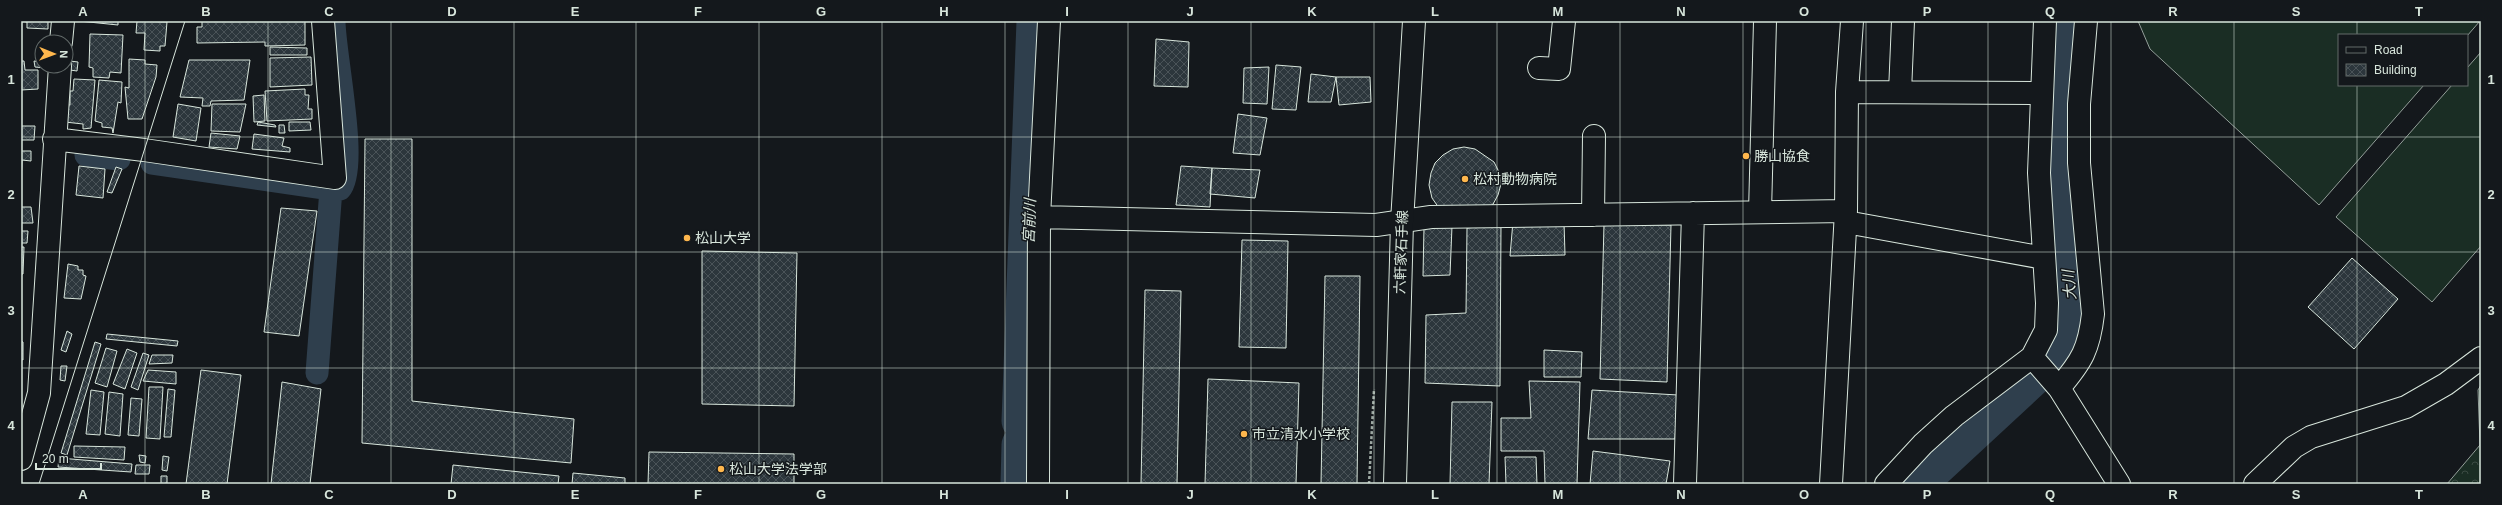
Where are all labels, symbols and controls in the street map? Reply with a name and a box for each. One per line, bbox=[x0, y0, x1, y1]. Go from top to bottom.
text: A bbox=[78, 4, 88, 19]
text: B bbox=[201, 4, 211, 19]
text: C bbox=[324, 4, 334, 19]
text: D bbox=[447, 4, 457, 19]
text: E bbox=[571, 4, 580, 19]
text: F bbox=[694, 4, 702, 19]
text: G bbox=[816, 4, 826, 19]
text: H bbox=[939, 4, 949, 19]
text: I bbox=[1065, 4, 1069, 19]
text: J bbox=[1186, 4, 1194, 19]
text: K bbox=[1307, 4, 1317, 19]
text: L bbox=[1431, 4, 1439, 19]
text: M bbox=[1553, 4, 1563, 19]
text: N bbox=[1676, 4, 1686, 19]
text: O bbox=[1799, 4, 1809, 19]
text: P bbox=[1923, 4, 1932, 19]
text: Q bbox=[2045, 4, 2055, 19]
text: R bbox=[2168, 4, 2178, 19]
text: S bbox=[2292, 4, 2301, 19]
text: T bbox=[2415, 4, 2423, 19]
north arrow bbox=[34, 34, 74, 74]
legend bbox=[2338, 34, 2468, 86]
text: Road bbox=[2374, 43, 2403, 57]
text: N bbox=[58, 50, 70, 58]
text: Building bbox=[2374, 63, 2417, 77]
text: 1 bbox=[7, 72, 15, 87]
text: 1 bbox=[2487, 72, 2495, 87]
place label: 勝山協食 bbox=[1754, 148, 1810, 164]
marker: 勝山協食 bbox=[1741, 151, 1751, 161]
place label: 松村動物病院 bbox=[1473, 171, 1557, 187]
marker: 松村動物病院 bbox=[1460, 174, 1470, 184]
text: 2 bbox=[7, 187, 15, 202]
text: 2 bbox=[2487, 187, 2495, 202]
water label: 宮前川 bbox=[1020, 196, 1038, 244]
street label: 六軒家石手線 bbox=[1392, 210, 1410, 294]
place label: 松山大学 bbox=[695, 230, 751, 246]
marker: 松山大学 bbox=[682, 233, 692, 243]
water label: 大川 bbox=[2059, 267, 2079, 301]
text: 3 bbox=[7, 303, 15, 318]
text: 3 bbox=[2487, 303, 2495, 318]
text: 4 bbox=[7, 418, 15, 433]
text: 4 bbox=[2487, 418, 2495, 433]
place label: 市立清水小学校 bbox=[1252, 426, 1350, 442]
marker: 市立清水小学校 bbox=[1239, 429, 1249, 439]
scale bar bbox=[36, 445, 101, 471]
text: 20 m bbox=[42, 452, 69, 466]
place label: 松山大学法学部 bbox=[729, 461, 827, 477]
marker: 松山大学法学部 bbox=[716, 464, 726, 474]
text: A bbox=[78, 487, 88, 502]
text: B bbox=[201, 487, 211, 502]
text: C bbox=[324, 487, 334, 502]
text: D bbox=[447, 487, 457, 502]
text: E bbox=[571, 487, 580, 502]
text: F bbox=[694, 487, 702, 502]
text: G bbox=[816, 487, 826, 502]
text: H bbox=[939, 487, 949, 502]
text: I bbox=[1065, 487, 1069, 502]
text: J bbox=[1186, 487, 1194, 502]
text: K bbox=[1307, 487, 1317, 502]
text: L bbox=[1431, 487, 1439, 502]
text: M bbox=[1553, 487, 1563, 502]
text: N bbox=[1676, 487, 1686, 502]
text: O bbox=[1799, 487, 1809, 502]
text: P bbox=[1923, 487, 1932, 502]
text: Q bbox=[2045, 487, 2055, 502]
text: R bbox=[2168, 487, 2178, 502]
text: S bbox=[2292, 487, 2301, 502]
text: T bbox=[2415, 487, 2423, 502]

